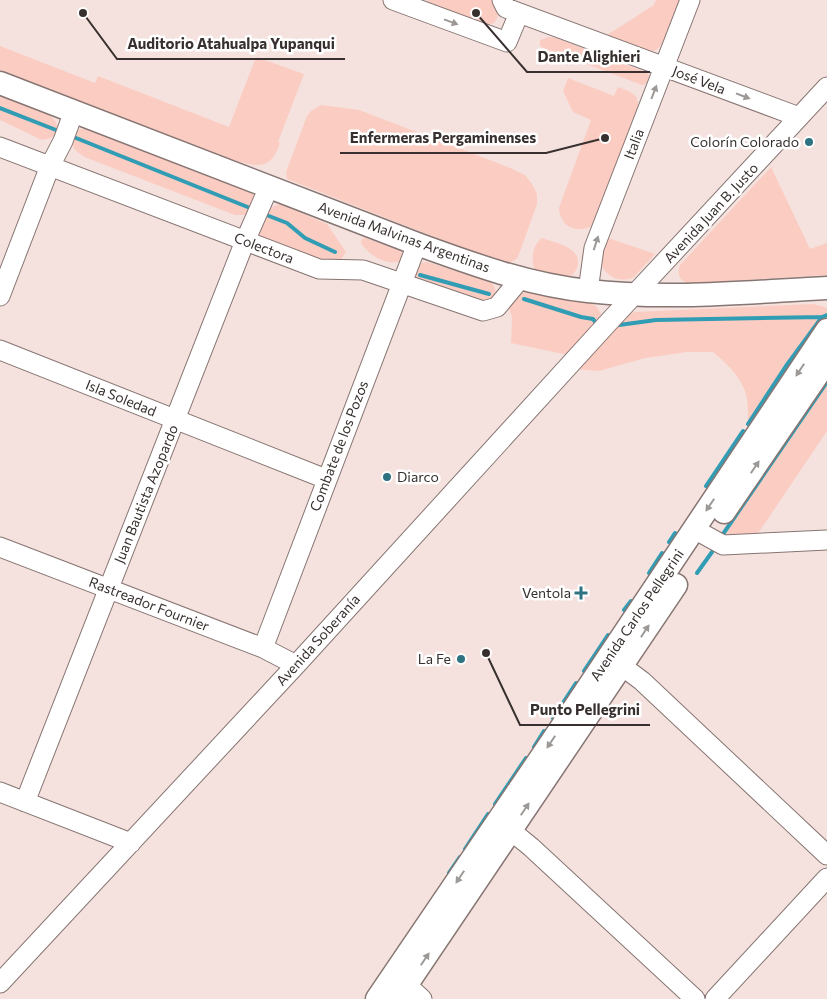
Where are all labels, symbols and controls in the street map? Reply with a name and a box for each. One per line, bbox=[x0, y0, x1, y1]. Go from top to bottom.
one-way arrow bbox=[444, 19, 459, 26]
callout: Auditorio Atahualpa Yupanqui bbox=[117, 29, 345, 59]
text: Auditorio Atahualpa Yupanqui bbox=[127, 34, 335, 52]
callout: Dante Alighieri bbox=[527, 42, 650, 72]
text: Dante Alighieri bbox=[537, 47, 641, 65]
street label: José Vela bbox=[670, 62, 728, 97]
one-way arrow bbox=[650, 84, 658, 99]
one-way arrow bbox=[735, 93, 750, 100]
callout: Enfermeras Pergaminenses bbox=[340, 123, 546, 153]
street label: Italia bbox=[620, 126, 647, 162]
text: Enfermeras Pergaminenses bbox=[350, 128, 536, 146]
place label: Colorín Colorado bbox=[690, 133, 799, 150]
marker: Colorín Colorado bbox=[803, 136, 815, 148]
street label: Avenida Juan B. Justo bbox=[660, 159, 761, 266]
street label: Avenida Malvinas Argentinas bbox=[316, 197, 492, 276]
street label: Colectora bbox=[232, 228, 296, 267]
one-way arrow bbox=[593, 236, 601, 251]
one-way arrow bbox=[795, 364, 805, 377]
street label: Isla Soledad bbox=[83, 376, 159, 419]
street label: Combate de los Pozos bbox=[306, 378, 371, 514]
street label: Juan Bautista Azopardo bbox=[110, 422, 181, 566]
one-way arrow bbox=[750, 460, 760, 473]
place label: Diarco bbox=[397, 468, 439, 485]
marker: Diarco bbox=[381, 471, 393, 483]
one-way arrow bbox=[705, 499, 715, 512]
street label: Avenida Carlos Pellegrini bbox=[586, 546, 687, 684]
street label: Rastreador Fournier bbox=[87, 573, 212, 634]
place label: Ventola bbox=[522, 584, 571, 601]
marker: Ventola bbox=[575, 587, 587, 599]
street label: Avenida Soberanía bbox=[272, 590, 363, 689]
one-way arrow bbox=[640, 624, 650, 638]
place label: La Fe bbox=[418, 650, 451, 667]
marker: La Fe bbox=[455, 653, 467, 665]
callout: Punto Pellegrini bbox=[520, 695, 650, 725]
text: Punto Pellegrini bbox=[530, 700, 640, 718]
one-way arrow bbox=[546, 736, 556, 749]
one-way arrow bbox=[521, 803, 530, 816]
one-way arrow bbox=[455, 870, 465, 884]
one-way arrow bbox=[420, 952, 430, 965]

